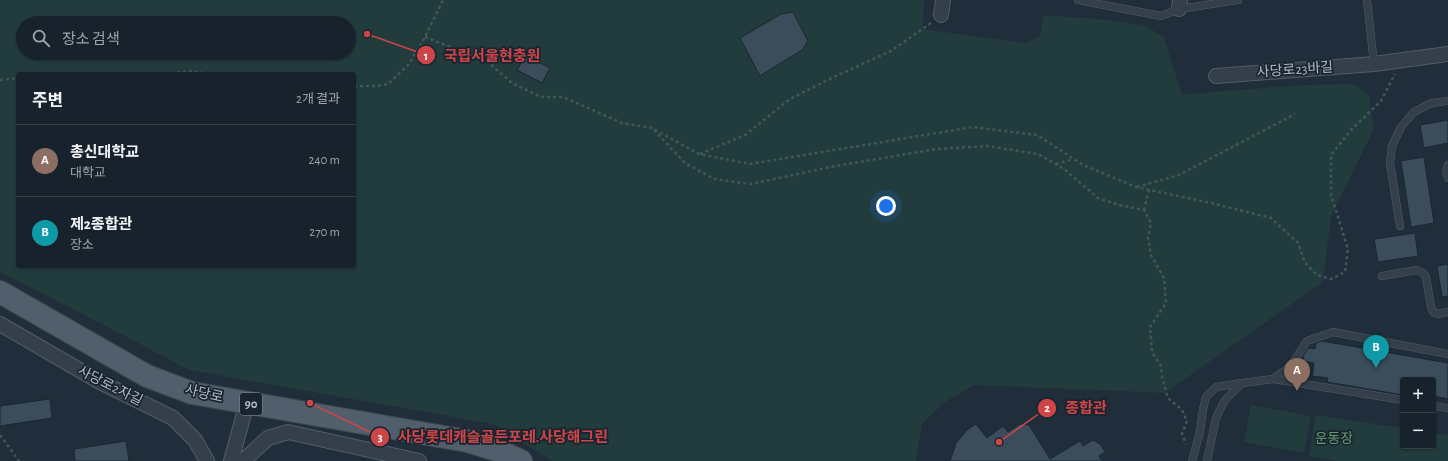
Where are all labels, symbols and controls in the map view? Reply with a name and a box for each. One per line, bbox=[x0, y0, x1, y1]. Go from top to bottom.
search box bbox=[16, 16, 356, 60]
icon: search bbox=[30, 27, 52, 49]
text: 장소 검색 bbox=[62, 32, 120, 47]
callout: 국립서울현충원 bbox=[416, 42, 549, 69]
text: 국립서울현충원 bbox=[444, 47, 540, 64]
text: 1 bbox=[424, 50, 428, 62]
street label: 사당로23바길 bbox=[1256, 59, 1334, 80]
text: 주변 bbox=[32, 92, 63, 109]
text: 2개 결과 bbox=[296, 93, 340, 106]
text: 총신대학교 bbox=[70, 145, 139, 160]
text: A bbox=[41, 154, 49, 167]
text: 240 m bbox=[308, 154, 340, 167]
text: 대학교 bbox=[70, 167, 106, 180]
your location bbox=[876, 196, 896, 216]
text: 제2종합관 bbox=[70, 217, 132, 232]
text: B bbox=[41, 226, 49, 239]
text: 270 m bbox=[309, 226, 340, 239]
text: 장소 bbox=[70, 239, 94, 252]
pin: B bbox=[1363, 335, 1389, 368]
pin: A bbox=[1284, 358, 1310, 391]
street label: 사당로2자길 bbox=[75, 363, 145, 408]
map controls bbox=[1400, 377, 1436, 449]
button: + bbox=[1400, 377, 1436, 413]
street label: 사당로 bbox=[184, 382, 225, 405]
road number: 90 bbox=[240, 393, 262, 415]
callout: 종합관 bbox=[1037, 394, 1114, 421]
text: 종합관 bbox=[1065, 399, 1107, 416]
text: 2 bbox=[1044, 402, 1050, 414]
button: − bbox=[1400, 413, 1436, 449]
callout: 사당롯데캐슬골든포레.사당해그린 bbox=[370, 423, 616, 450]
text: 사당롯데캐슬골든포레.사당해그린 bbox=[398, 429, 608, 445]
text: 3 bbox=[377, 431, 383, 443]
park label: 운동장 bbox=[1315, 431, 1353, 446]

